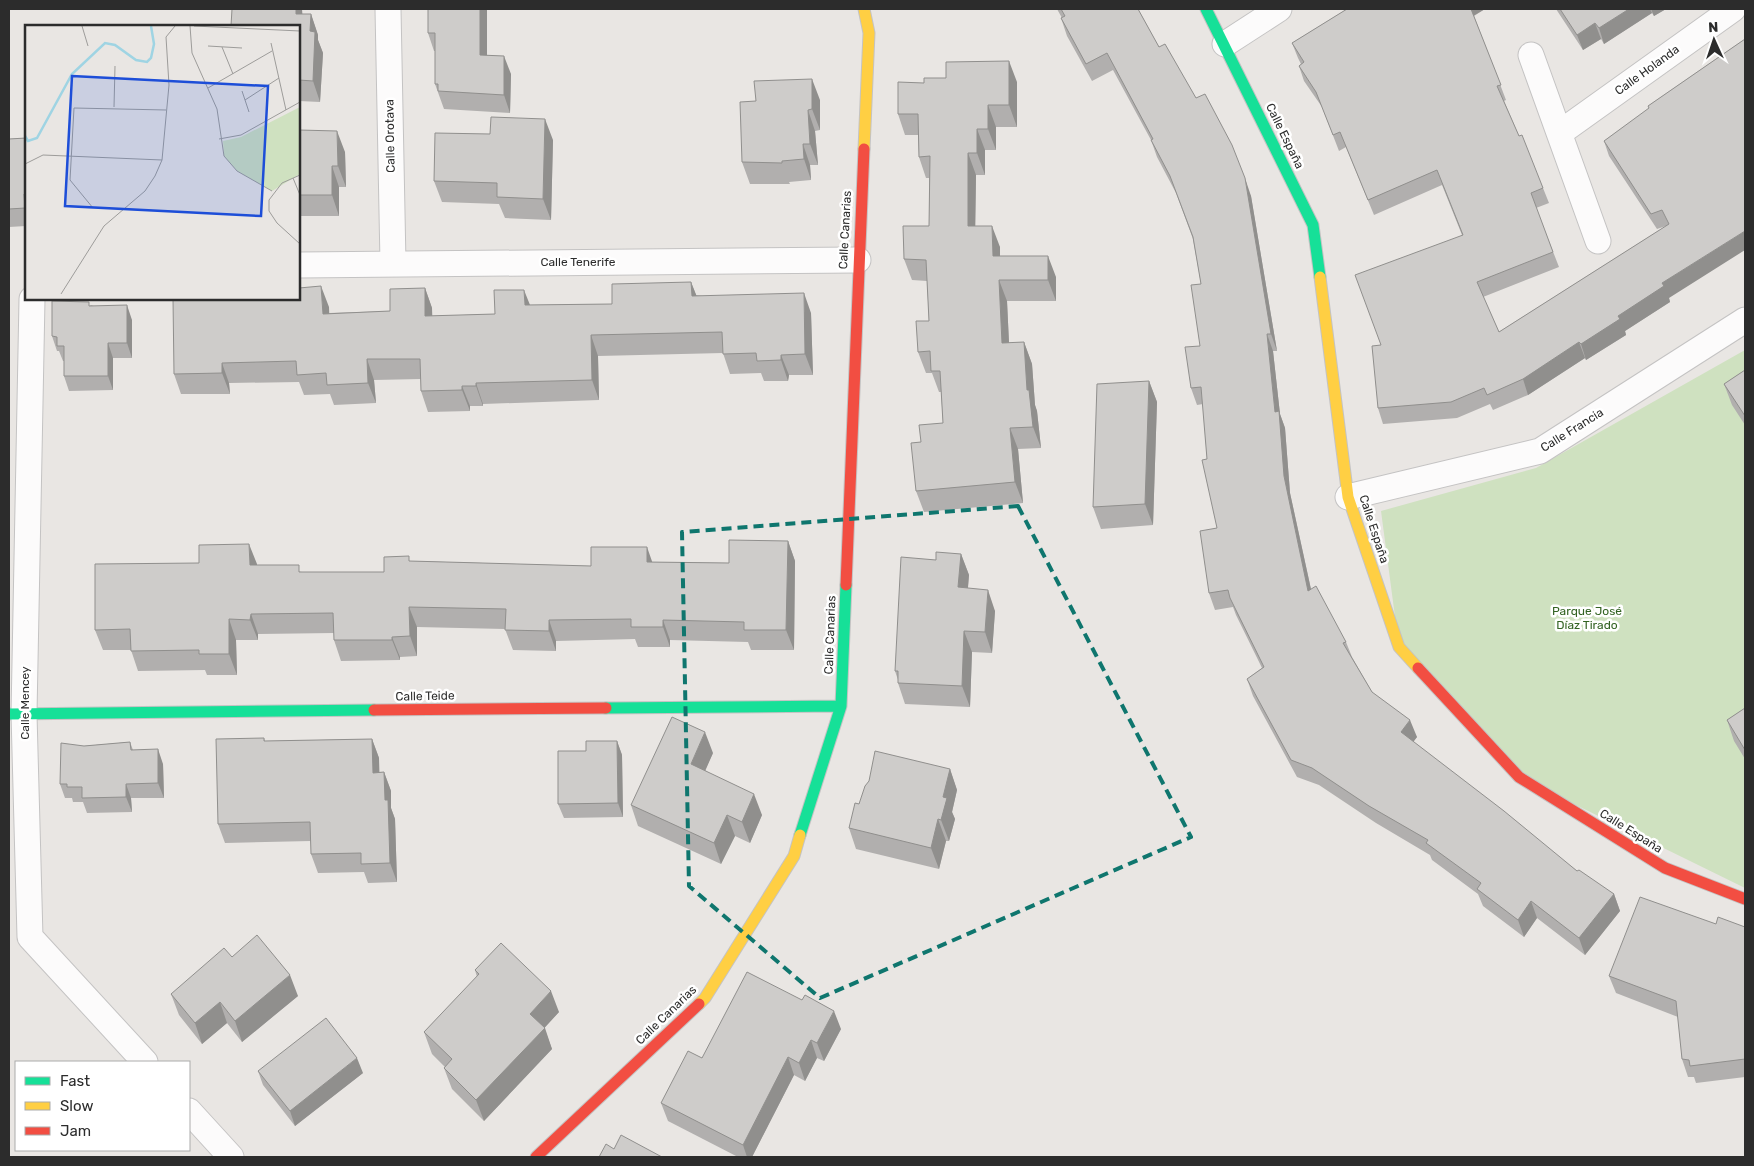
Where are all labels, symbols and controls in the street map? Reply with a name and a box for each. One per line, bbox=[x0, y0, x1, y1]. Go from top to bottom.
north arrow bbox=[1689, 15, 1739, 65]
text: N bbox=[1708, 19, 1719, 36]
inset map bbox=[25, 25, 300, 300]
street label: Calle Holanda bbox=[1612, 42, 1682, 98]
street label: Calle Orotava bbox=[382, 99, 398, 173]
street label: Calle España bbox=[1263, 101, 1307, 171]
street label: Calle Canarias bbox=[836, 190, 854, 270]
street label: Calle Tenerife bbox=[540, 255, 616, 269]
street label: Calle Francia bbox=[1538, 405, 1606, 455]
street label: Calle España bbox=[1356, 493, 1392, 565]
street label: Calle Canarias bbox=[822, 595, 838, 675]
park label: Parque José Díaz Tirado bbox=[1552, 604, 1622, 632]
street label: Calle Mencey bbox=[18, 666, 32, 740]
street label: Calle Teide bbox=[395, 688, 455, 704]
street label: Calle España bbox=[1597, 806, 1665, 856]
street label: Calle Canarias bbox=[633, 983, 699, 1047]
legend bbox=[15, 1061, 190, 1151]
text: Fast bbox=[60, 1072, 90, 1090]
text: Slow bbox=[60, 1097, 93, 1115]
text: Jam bbox=[60, 1122, 91, 1140]

